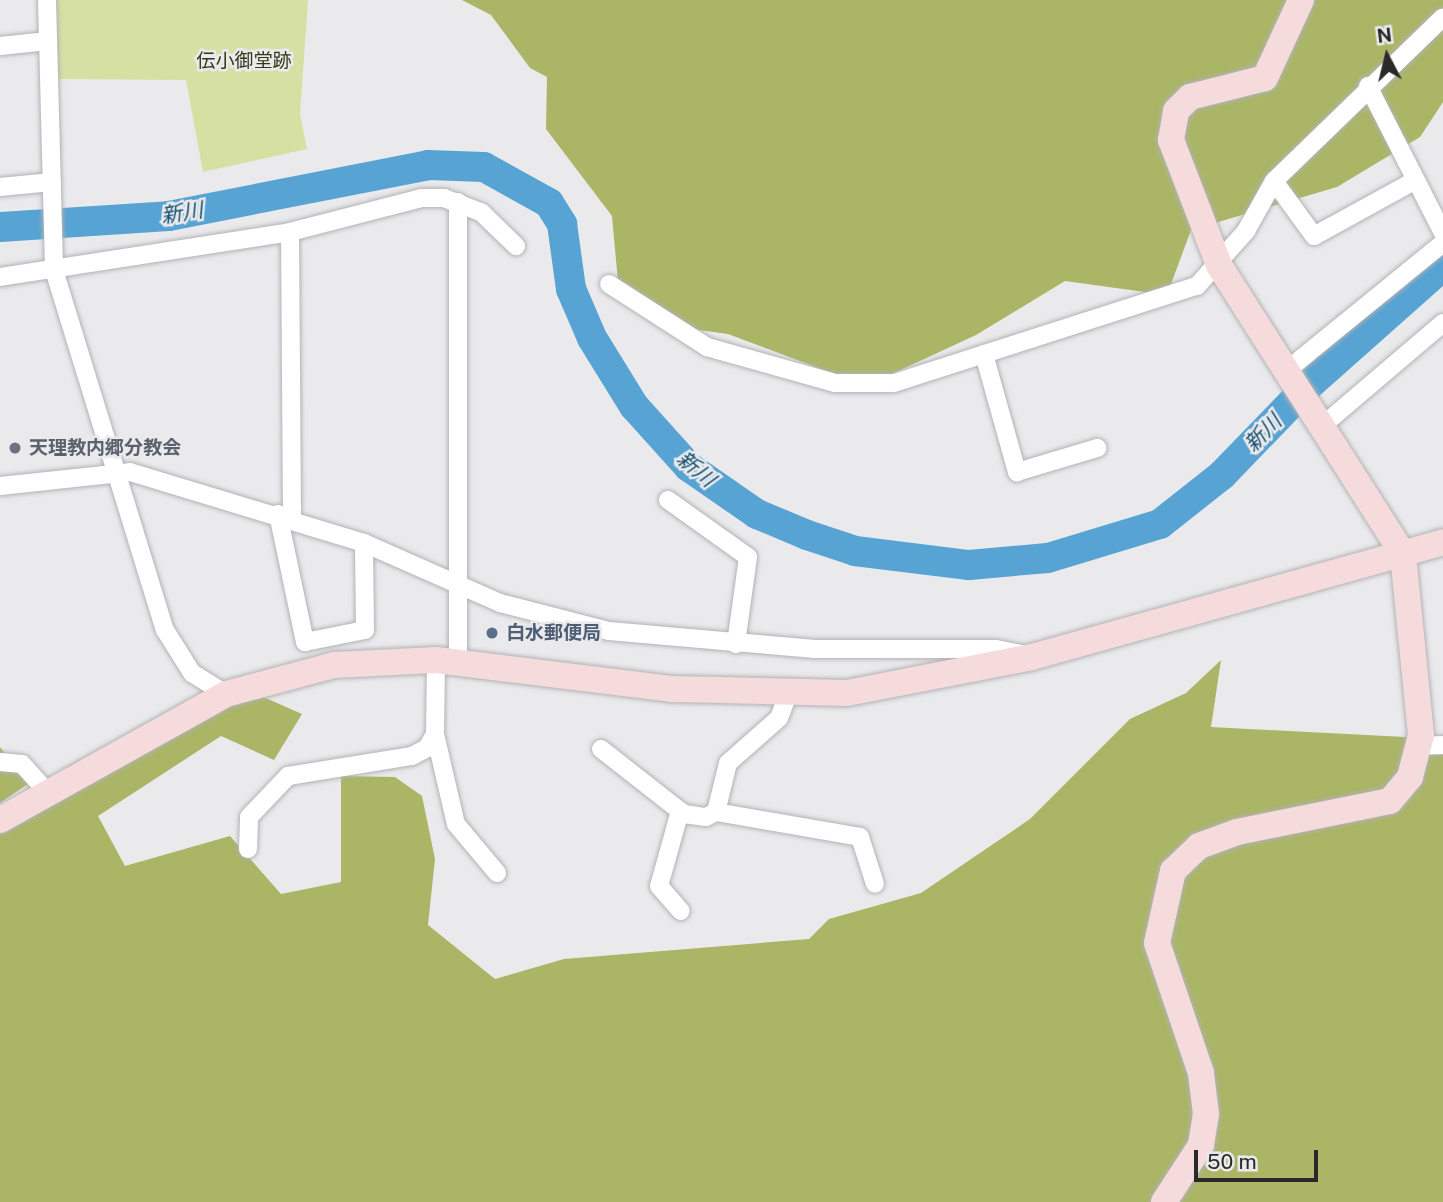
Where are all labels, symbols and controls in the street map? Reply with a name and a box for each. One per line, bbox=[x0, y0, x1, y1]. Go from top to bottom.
north arrow bbox=[1352, 21, 1422, 91]
text: N bbox=[1376, 23, 1393, 47]
park label: 伝小御堂跡 bbox=[197, 50, 291, 72]
water label: 新川 bbox=[159, 197, 205, 229]
water label: 新川 bbox=[1239, 409, 1287, 457]
place label: 天理教内郷分教会 bbox=[29, 437, 181, 459]
marker: 天理教内郷分教会 bbox=[7, 440, 23, 456]
water label: 新川 bbox=[672, 446, 720, 492]
place label: 白水郵便局 bbox=[506, 622, 601, 644]
marker: 白水郵便局 bbox=[484, 625, 500, 641]
scale bar bbox=[1198, 1136, 1322, 1180]
text: 50 m bbox=[1207, 1149, 1257, 1174]

